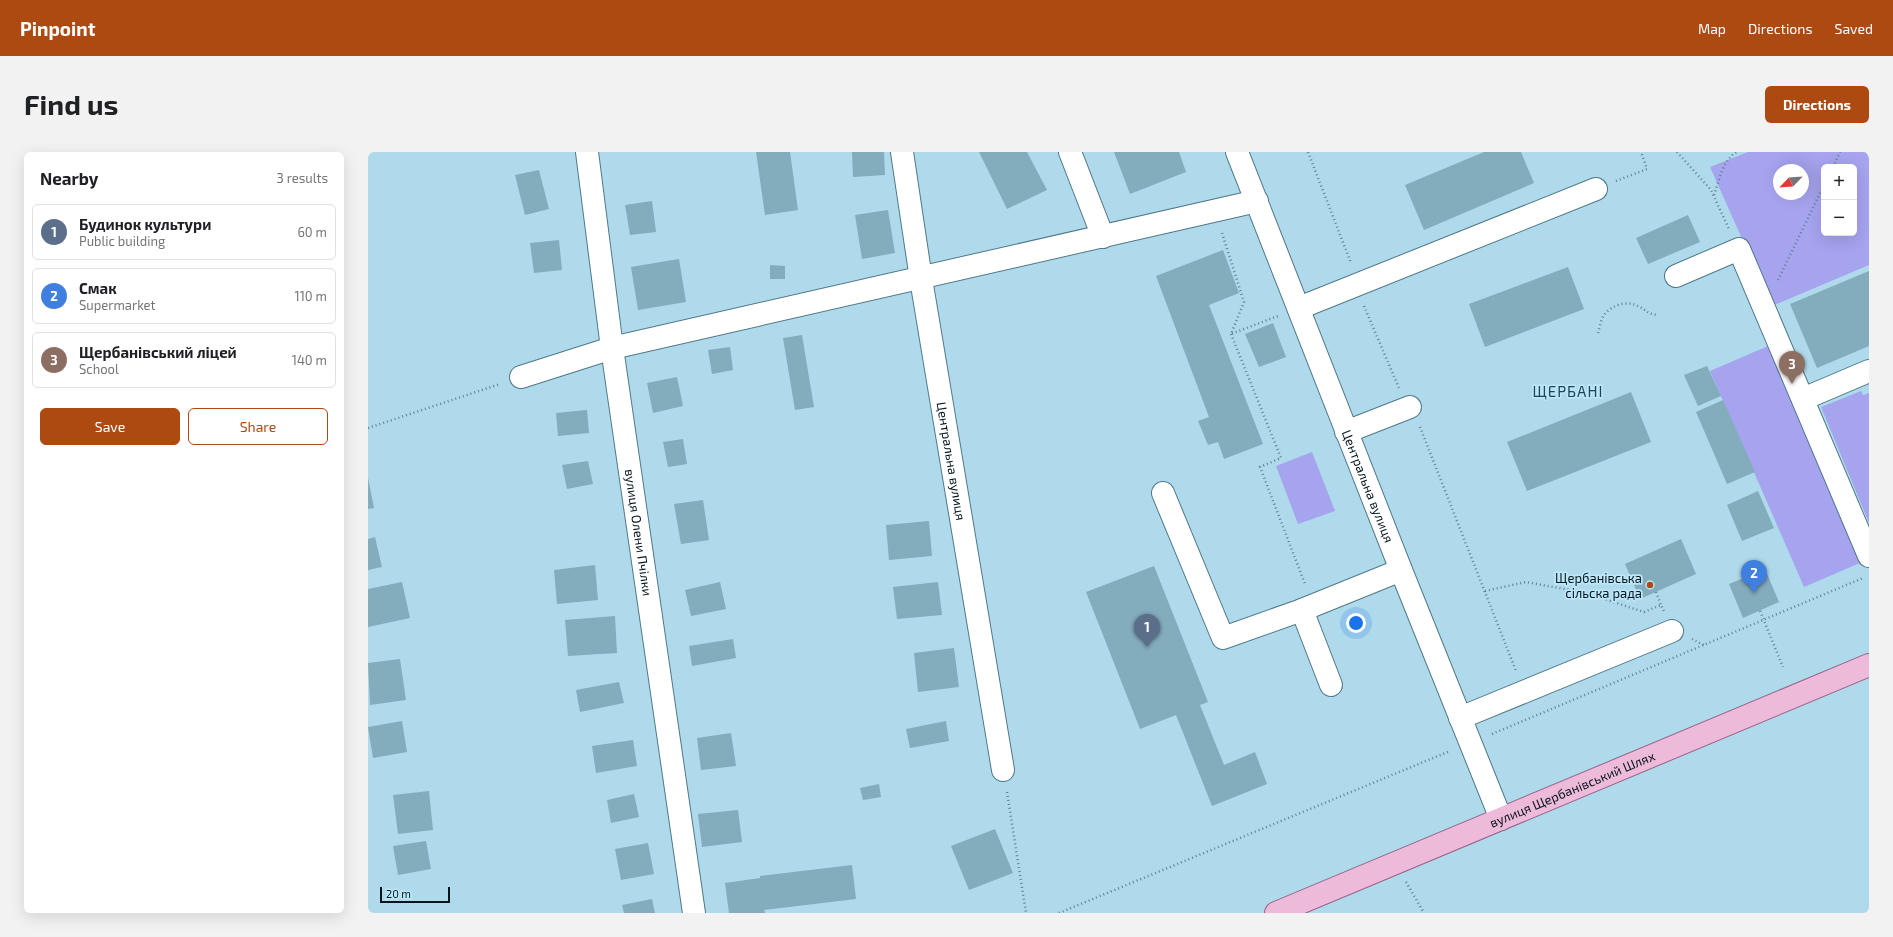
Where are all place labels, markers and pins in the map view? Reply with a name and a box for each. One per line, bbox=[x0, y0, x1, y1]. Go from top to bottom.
pin: 3 bbox=[1779, 351, 1805, 384]
pin: 2 bbox=[1741, 560, 1767, 593]
place label: Щербанівська сільска рада bbox=[1555, 570, 1642, 601]
marker: Щербанівська сільска рада bbox=[1645, 580, 1655, 590]
pin: 1 bbox=[1134, 614, 1160, 647]

